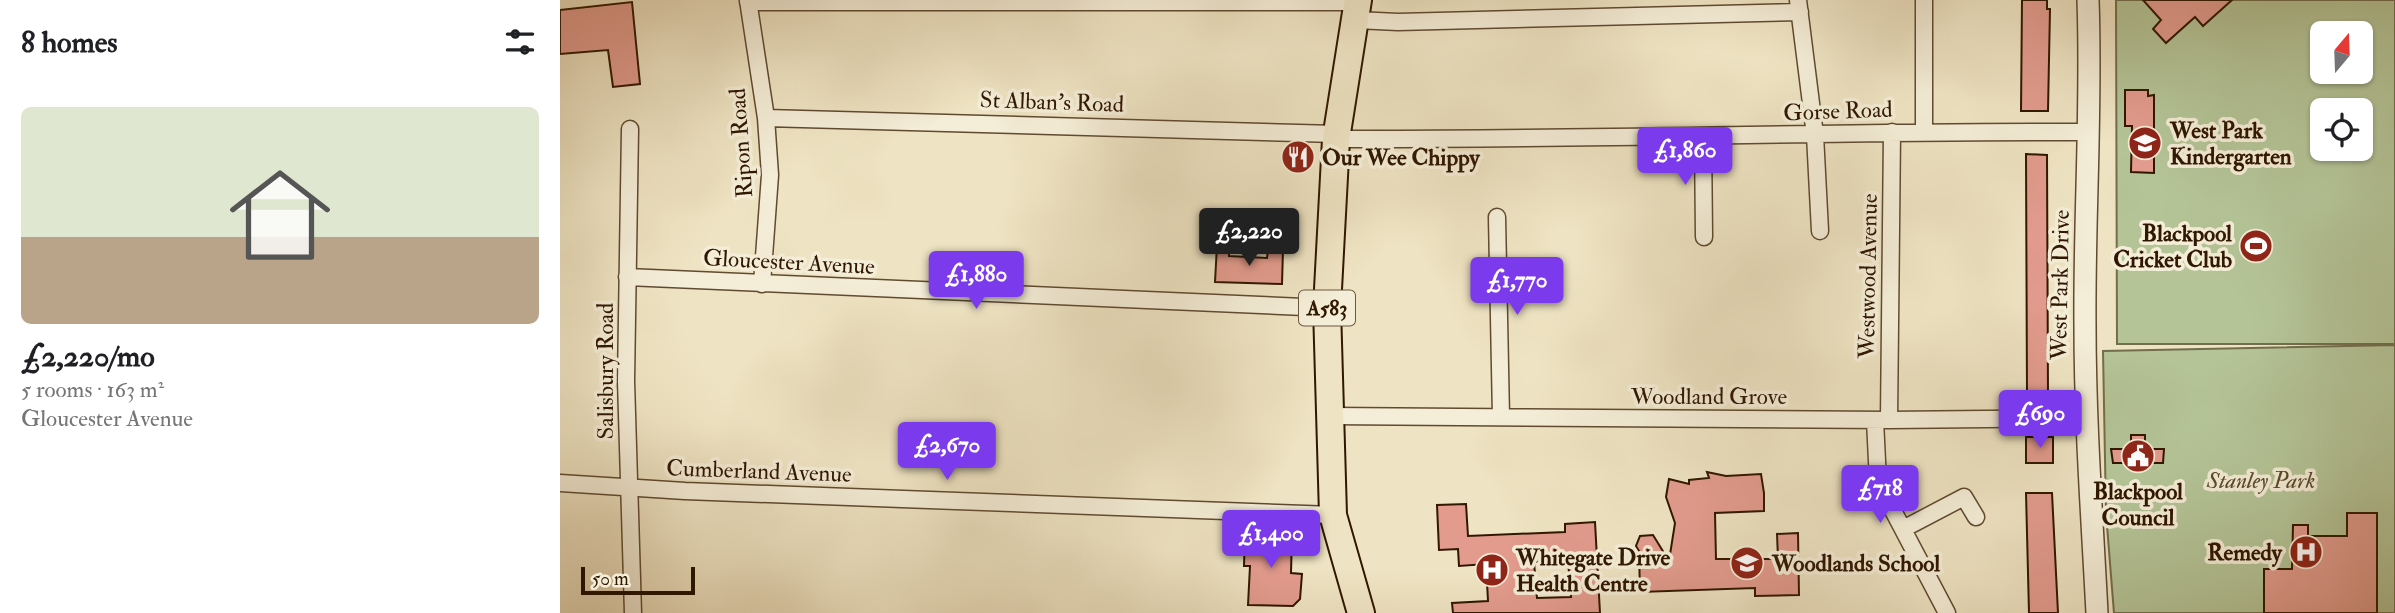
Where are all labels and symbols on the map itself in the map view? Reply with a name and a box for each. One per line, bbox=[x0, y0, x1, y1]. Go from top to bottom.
north arrow bbox=[2310, 21, 2373, 84]
street label: St Alban's Road bbox=[979, 85, 1125, 119]
street label: Ripon Road bbox=[723, 87, 760, 199]
street label: Gorse Road bbox=[1783, 95, 1893, 127]
place label: West Park Kindergarten bbox=[2169, 116, 2292, 172]
school or university icon: West Park Kindergarten bbox=[2126, 124, 2164, 162]
pin: £1,860 bbox=[1628, 128, 1742, 187]
restaurant icon: Our Wee Chippy bbox=[1279, 138, 1317, 176]
place label: Our Wee Chippy bbox=[1322, 143, 1481, 173]
street label: Westwood Avenue bbox=[1852, 193, 1884, 360]
pin: £2,220 bbox=[1192, 208, 1306, 268]
street label: West Park Drive bbox=[2044, 209, 2076, 361]
place label: Blackpool Cricket Club bbox=[2113, 219, 2233, 274]
sports icon: Blackpool Cricket Club bbox=[2237, 227, 2275, 265]
street label: Gloucester Avenue bbox=[702, 243, 876, 281]
pin: £1,880 bbox=[919, 252, 1033, 311]
pin: £1,770 bbox=[1460, 258, 1574, 317]
road number: A583 bbox=[1299, 290, 1355, 326]
street label: Salisbury Road bbox=[591, 303, 620, 439]
street label: Woodland Grove bbox=[1630, 382, 1787, 411]
pin: £690 bbox=[1999, 391, 2081, 450]
pin: £2,670 bbox=[890, 422, 1004, 482]
public building icon: Blackpool Council bbox=[2119, 437, 2157, 475]
street label: Cumberland Avenue bbox=[666, 453, 853, 489]
pin: £718 bbox=[1839, 466, 1921, 525]
park label: Stanley Park bbox=[2206, 466, 2315, 495]
place label: Blackpool Council bbox=[2093, 477, 2184, 532]
pin: £1,400 bbox=[1214, 510, 1328, 570]
hospital icon: Remedy bbox=[2287, 533, 2325, 571]
place label: Remedy bbox=[2207, 538, 2283, 568]
place label: Whitegate Drive Health Centre bbox=[1515, 543, 1670, 598]
school or university icon: Woodlands School bbox=[1728, 544, 1766, 582]
place label: Woodlands School bbox=[1771, 549, 1941, 578]
hospital icon: Whitegate Drive Health Centre bbox=[1473, 551, 1511, 589]
scale bar bbox=[581, 564, 695, 596]

